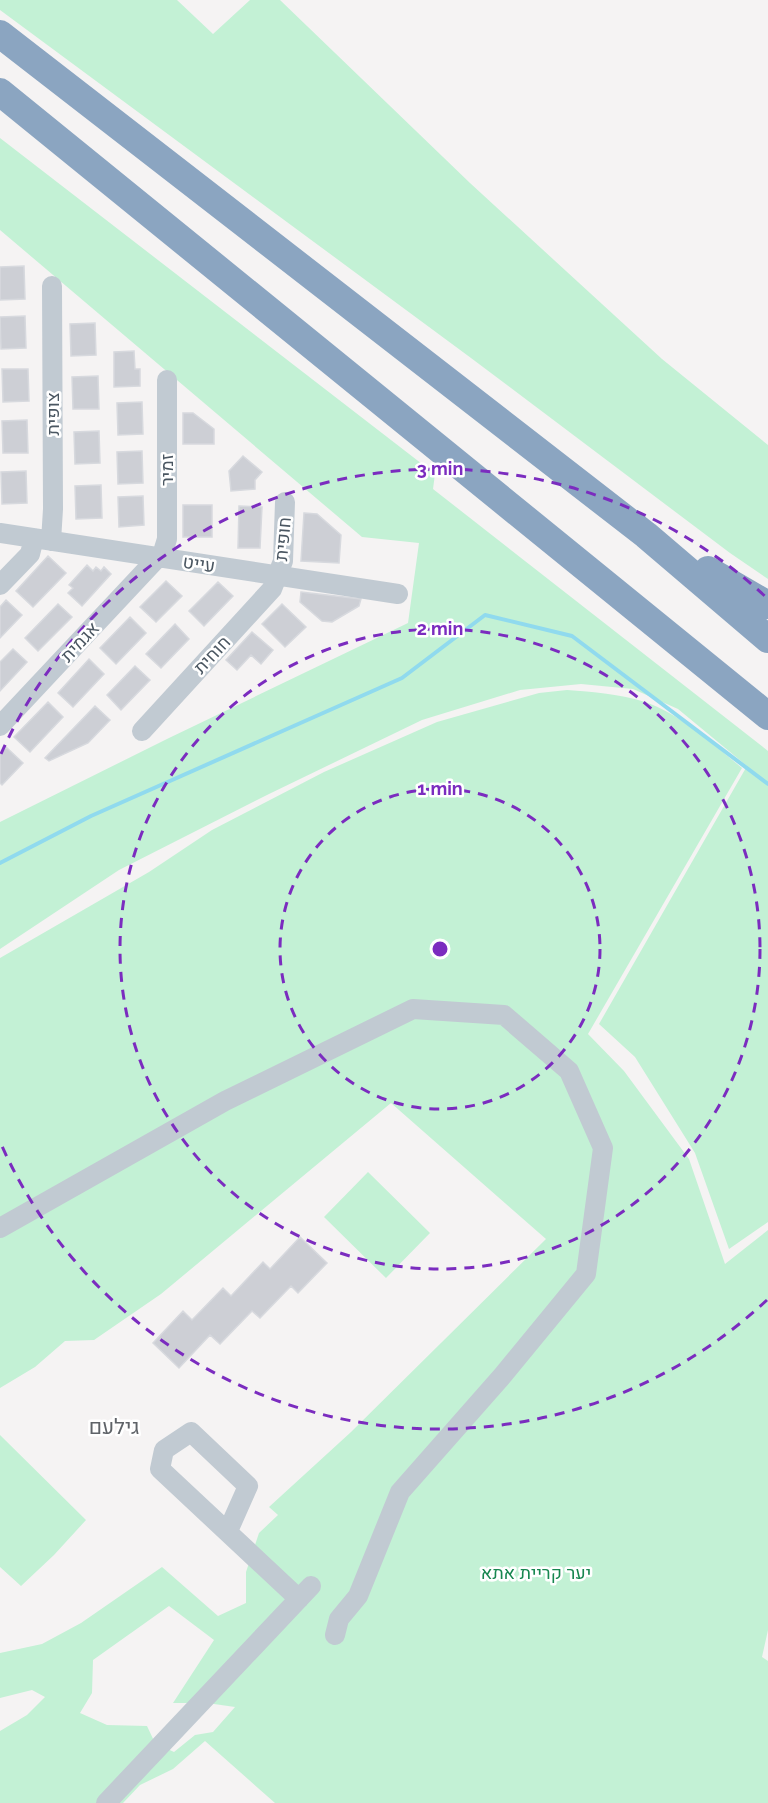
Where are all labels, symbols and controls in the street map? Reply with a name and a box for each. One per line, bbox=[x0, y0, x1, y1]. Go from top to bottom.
street label: צופית bbox=[42, 392, 63, 436]
street label: זמיר bbox=[156, 454, 177, 486]
text: 3 min bbox=[417, 458, 463, 479]
street label: חופית bbox=[270, 516, 295, 562]
street label: עייט bbox=[181, 551, 217, 576]
street label: אגמית bbox=[56, 617, 103, 666]
text: 2 min bbox=[417, 618, 463, 639]
street label: חוחית bbox=[189, 631, 234, 678]
text: 1 min bbox=[417, 778, 463, 799]
centre of rings bbox=[430, 939, 450, 959]
district label: גילעם bbox=[89, 1414, 139, 1439]
park label: יער קריית אתא bbox=[481, 1562, 591, 1583]

